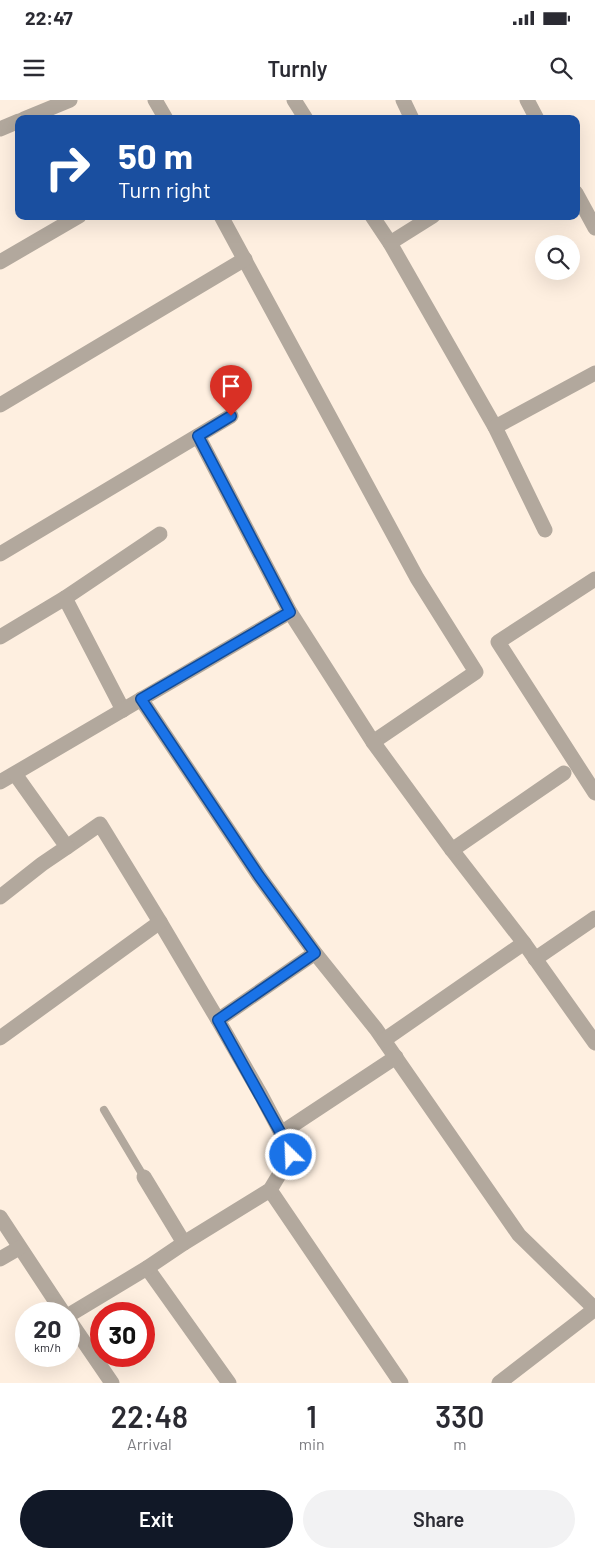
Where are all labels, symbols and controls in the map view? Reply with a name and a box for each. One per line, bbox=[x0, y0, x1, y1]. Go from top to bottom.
text: 22:47 bbox=[25, 6, 73, 29]
icon: menu bbox=[20, 54, 48, 82]
icon: search bbox=[547, 54, 575, 82]
text: Turnly bbox=[268, 55, 327, 81]
text: 50 m bbox=[118, 134, 193, 176]
icon: right bbox=[35, 135, 100, 200]
text: Turn right bbox=[118, 176, 211, 202]
map controls bbox=[535, 235, 580, 280]
button: search bbox=[535, 235, 580, 280]
pin bbox=[210, 365, 252, 416]
icon: arrive bbox=[217, 372, 245, 400]
position arrow bbox=[264, 1128, 316, 1180]
speed limit sign: 30 bbox=[90, 1302, 155, 1367]
text: 20 bbox=[33, 1313, 62, 1343]
text: km/h bbox=[34, 1340, 61, 1354]
text: 22:48 bbox=[111, 1398, 188, 1434]
text: 1 bbox=[306, 1398, 317, 1434]
text: 330 bbox=[435, 1398, 484, 1434]
text: Arrival bbox=[127, 1434, 172, 1453]
text: min bbox=[299, 1434, 325, 1453]
text: m bbox=[453, 1434, 466, 1453]
button: Exit bbox=[20, 1490, 293, 1548]
button: Share bbox=[303, 1490, 575, 1548]

